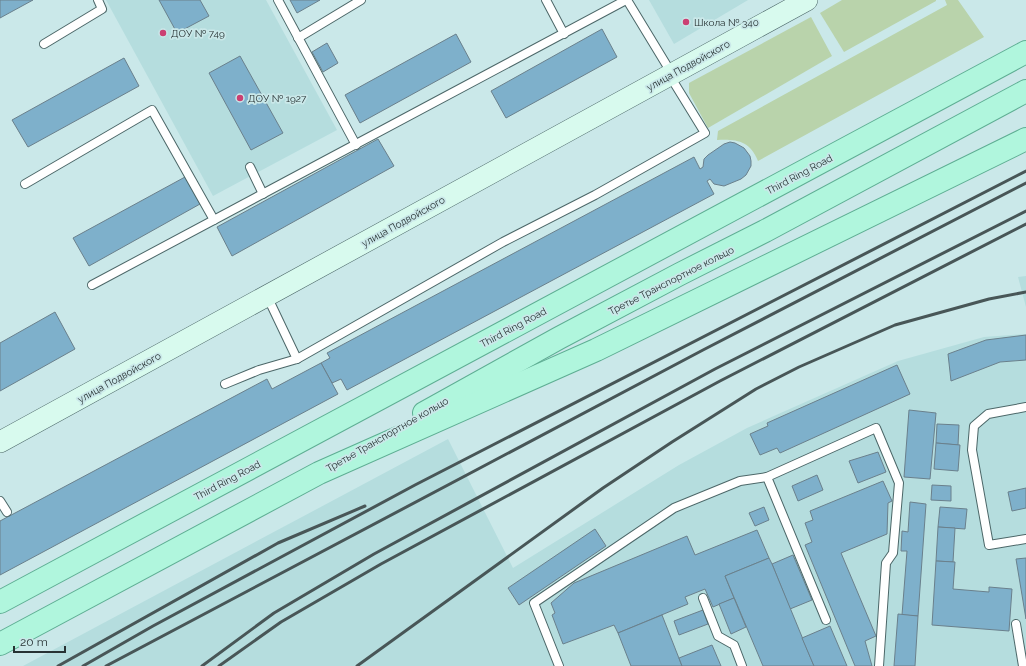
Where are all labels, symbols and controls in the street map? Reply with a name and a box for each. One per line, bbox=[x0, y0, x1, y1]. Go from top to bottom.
marker: Школа № 340 bbox=[681, 17, 691, 27]
place label: Школа № 340 bbox=[694, 17, 759, 28]
marker: ДОУ № 749 bbox=[158, 28, 168, 38]
place label: ДОУ № 749 bbox=[171, 28, 225, 39]
street label: улица Подвойского bbox=[645, 38, 732, 93]
marker: ДОУ № 1927 bbox=[235, 93, 245, 103]
place label: ДОУ № 1927 bbox=[248, 93, 307, 104]
street label: Third Ring Road bbox=[764, 152, 834, 197]
street label: улица Подвойского bbox=[360, 194, 447, 249]
street label: Третье Транспортное кольцо bbox=[607, 244, 736, 317]
street label: Third Ring Road bbox=[478, 305, 548, 350]
street label: улица Подвойского bbox=[76, 350, 163, 405]
street label: Третье Транспортное кольцо bbox=[324, 395, 450, 474]
street label: Third Ring Road bbox=[192, 458, 262, 503]
scale bar bbox=[14, 628, 65, 654]
text: 20 m bbox=[20, 635, 48, 649]

